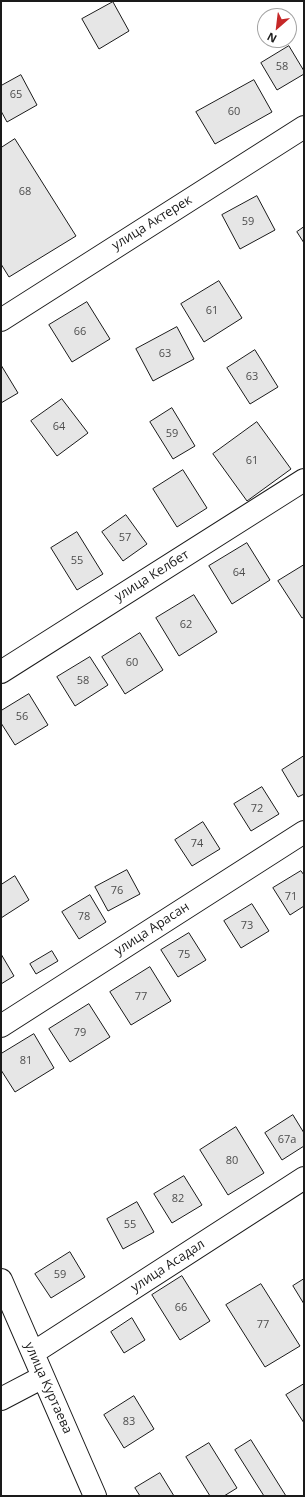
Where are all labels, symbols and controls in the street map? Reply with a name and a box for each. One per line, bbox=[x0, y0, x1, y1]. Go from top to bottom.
north arrow bbox=[257, 8, 297, 48]
text: N bbox=[264, 29, 279, 47]
house number: 58 bbox=[276, 60, 288, 74]
house number: 65 bbox=[10, 88, 22, 102]
house number: 60 bbox=[228, 105, 240, 119]
house number: 68 bbox=[19, 185, 31, 199]
street label: улица Актерек bbox=[109, 192, 195, 254]
house number: 59 bbox=[242, 215, 254, 229]
house number: 61 bbox=[206, 304, 218, 318]
house number: 66 bbox=[74, 325, 86, 339]
house number: 63 bbox=[159, 347, 171, 361]
house number: 63 bbox=[246, 370, 258, 384]
house number: 64 bbox=[53, 420, 65, 434]
house number: 59 bbox=[166, 427, 178, 441]
house number: 61 bbox=[246, 454, 258, 468]
house number: 57 bbox=[119, 531, 131, 545]
street label: улица Келбет bbox=[112, 547, 192, 605]
house number: 55 bbox=[71, 554, 83, 568]
house number: 64 bbox=[233, 566, 245, 580]
house number: 62 bbox=[180, 618, 192, 632]
house number: 60 bbox=[126, 656, 138, 670]
house number: 58 bbox=[77, 674, 89, 688]
house number: 56 bbox=[16, 710, 28, 724]
house number: 72 bbox=[251, 802, 263, 816]
house number: 74 bbox=[191, 837, 203, 851]
house number: 76 bbox=[111, 884, 123, 898]
house number: 71 bbox=[285, 890, 297, 904]
street label: улица Арасан bbox=[112, 899, 192, 959]
house number: 78 bbox=[78, 910, 90, 924]
house number: 73 bbox=[241, 919, 253, 933]
house number: 75 bbox=[178, 948, 190, 962]
house number: 77 bbox=[135, 990, 147, 1004]
house number: 79 bbox=[74, 1026, 86, 1040]
house number: 81 bbox=[20, 1054, 32, 1068]
house number: 67а bbox=[278, 1133, 296, 1147]
house number: 80 bbox=[226, 1154, 238, 1168]
house number: 82 bbox=[172, 1192, 184, 1206]
house number: 55 bbox=[124, 1218, 136, 1232]
street label: улица Асадал bbox=[128, 1236, 208, 1296]
house number: 59 bbox=[54, 1268, 66, 1282]
house number: 66 bbox=[175, 1301, 187, 1315]
house number: 77 bbox=[257, 1318, 269, 1332]
street label: улица Куртаева bbox=[21, 1340, 75, 1436]
house number: 83 bbox=[123, 1415, 135, 1429]

